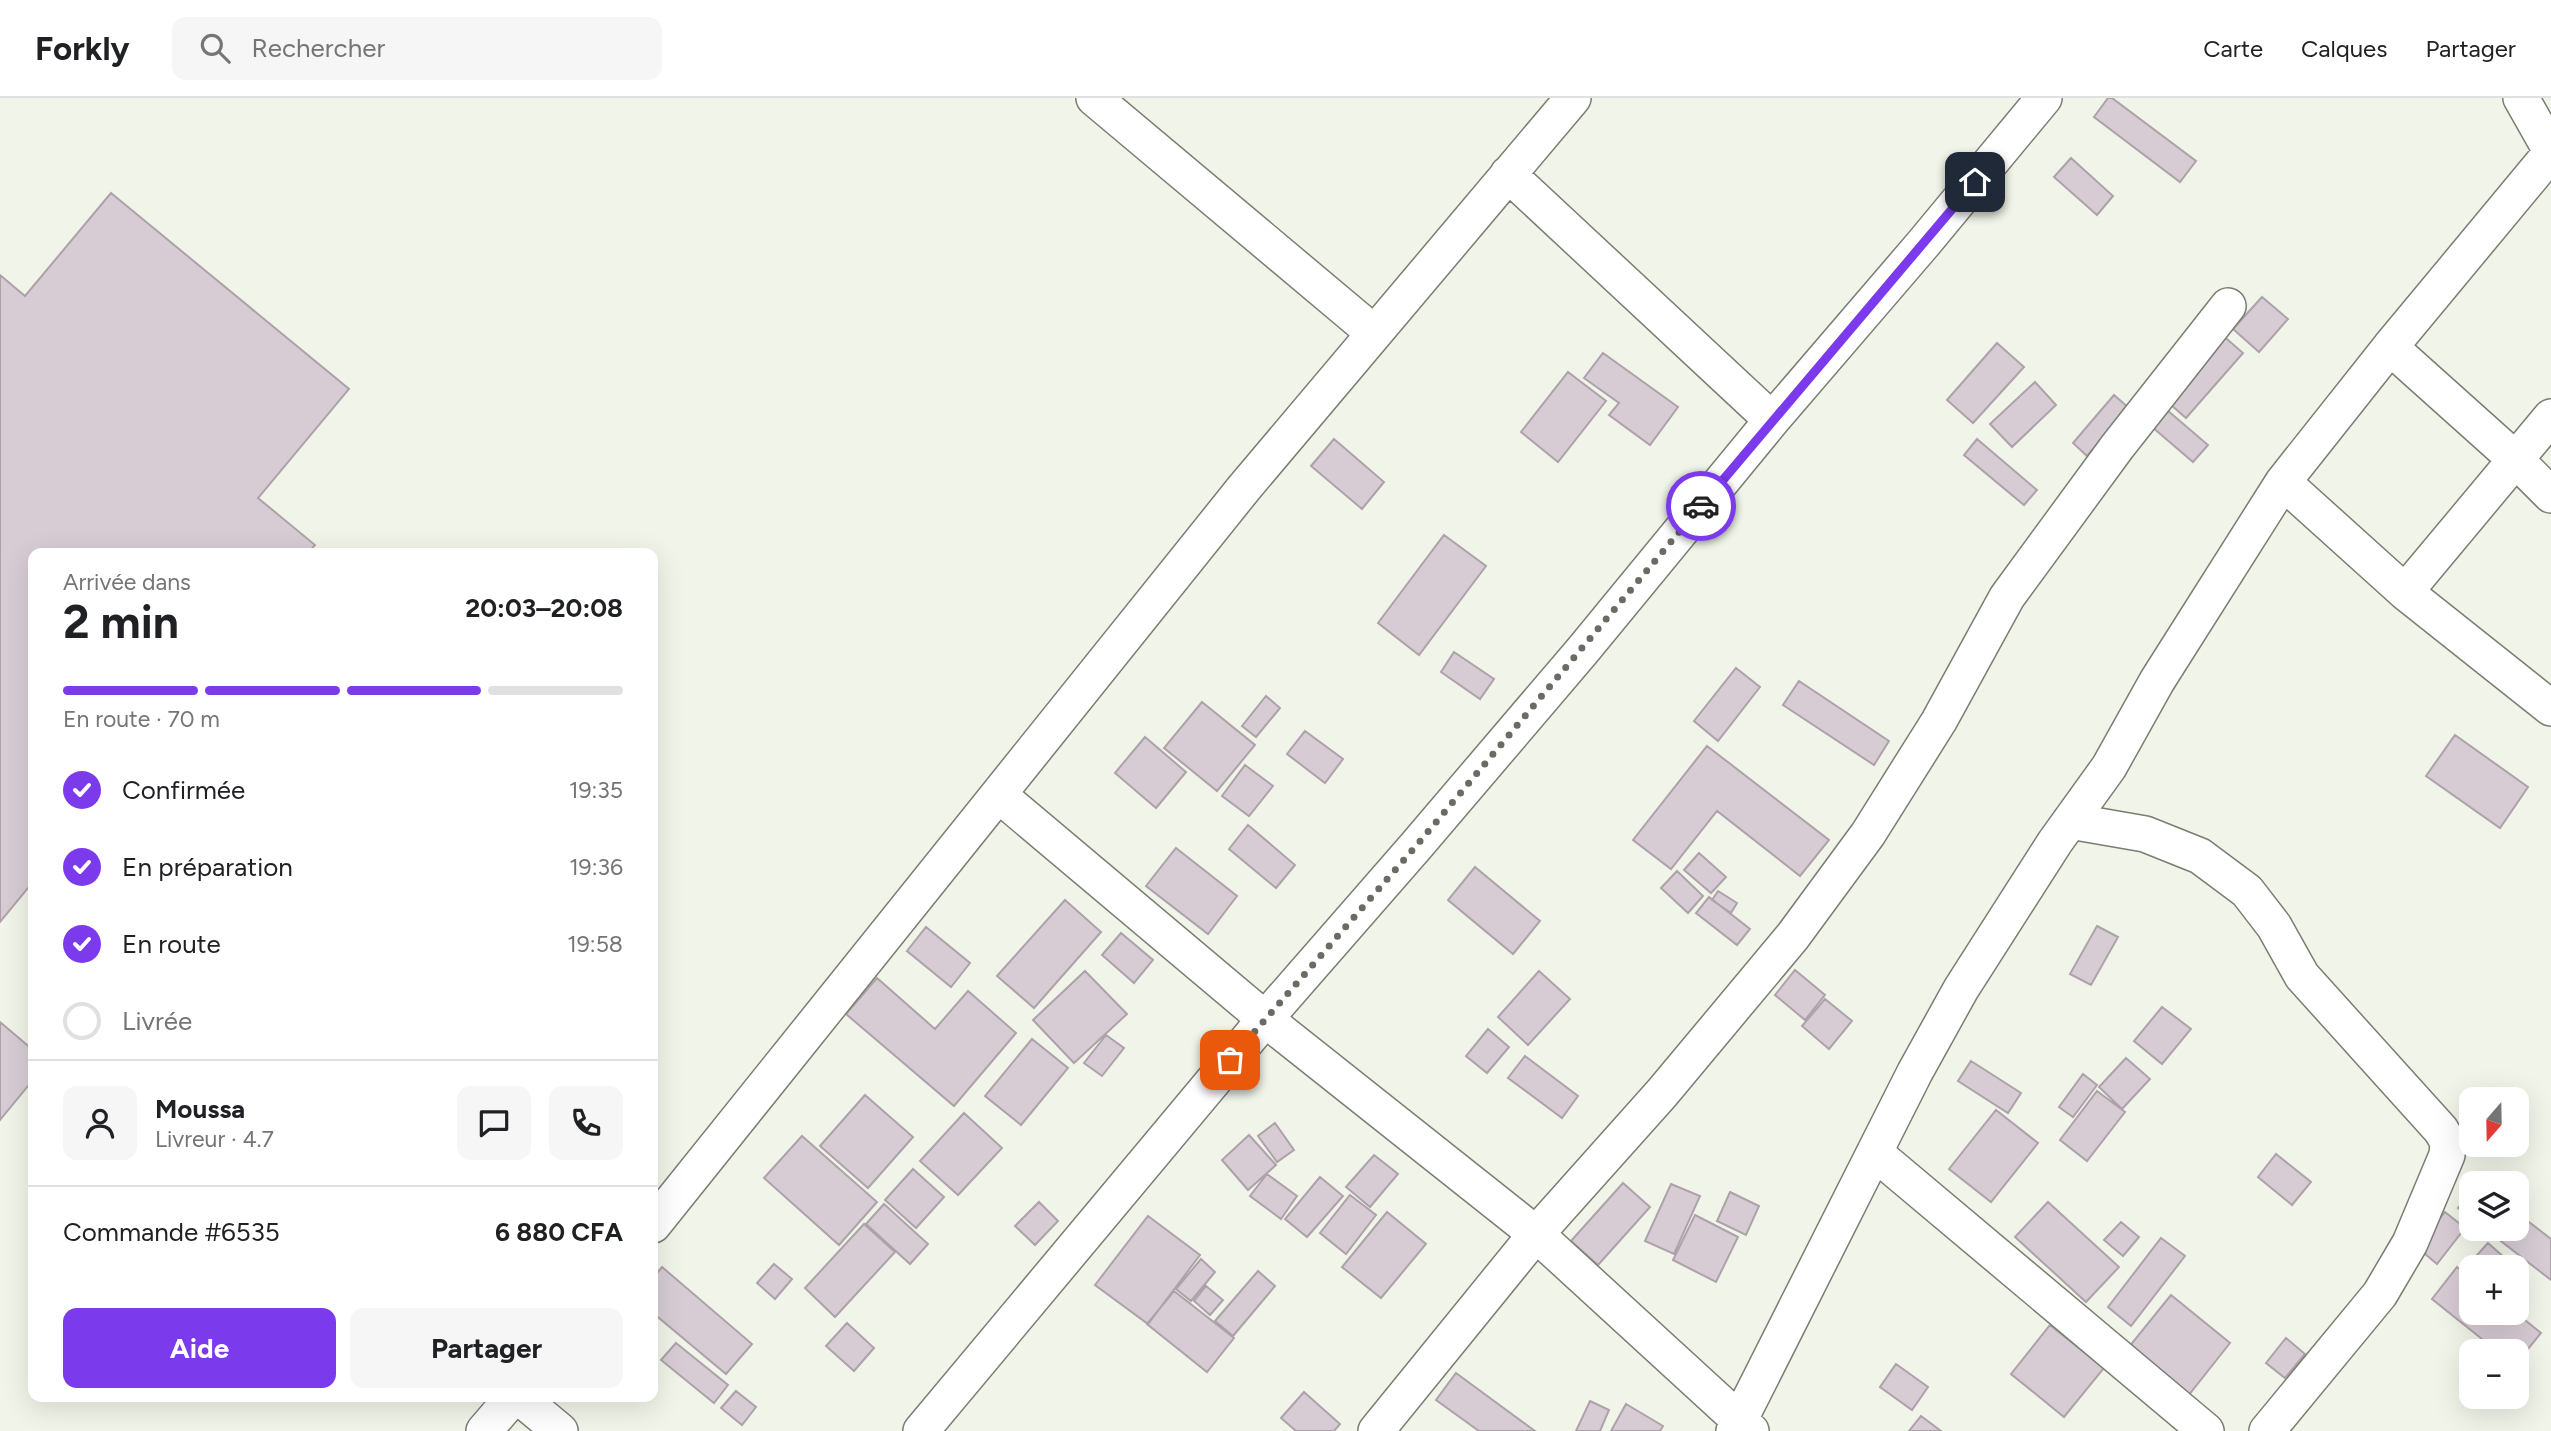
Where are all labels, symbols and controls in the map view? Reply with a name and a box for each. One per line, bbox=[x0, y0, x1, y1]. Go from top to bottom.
search box bbox=[172, 17, 662, 80]
text: Forkly bbox=[35, 29, 130, 68]
icon: search bbox=[196, 29, 234, 67]
text: Rechercher bbox=[252, 32, 385, 64]
text: Carte bbox=[2203, 34, 2263, 63]
text: Calques bbox=[2301, 34, 2387, 63]
text: Partager bbox=[2425, 34, 2516, 63]
pin bbox=[1945, 152, 2005, 212]
icon: home bbox=[1956, 163, 1994, 201]
courier bbox=[1666, 471, 1736, 541]
icon: car bbox=[1682, 487, 1720, 525]
text: Arrivée dans bbox=[63, 568, 191, 596]
text: 20:03–20:08 bbox=[465, 592, 623, 624]
text: 2 min bbox=[63, 594, 179, 650]
text: En route · 70 m bbox=[63, 705, 220, 733]
icon: check bbox=[63, 771, 101, 809]
text: Confirmée bbox=[122, 774, 245, 806]
text: 19:35 bbox=[569, 776, 623, 804]
icon: check bbox=[63, 848, 101, 886]
text: En préparation bbox=[122, 851, 293, 883]
text: 19:36 bbox=[569, 853, 623, 881]
icon: check bbox=[63, 925, 101, 963]
text: En route bbox=[122, 928, 221, 960]
text: 19:58 bbox=[567, 930, 623, 958]
text: Livrée bbox=[122, 1005, 192, 1037]
pin bbox=[1200, 1030, 1260, 1090]
icon: bag bbox=[1211, 1041, 1249, 1079]
button: person bbox=[63, 1086, 137, 1160]
button: chat bbox=[457, 1086, 531, 1160]
button: phone bbox=[549, 1086, 623, 1160]
north arrow bbox=[2459, 1087, 2529, 1157]
map controls bbox=[2459, 1087, 2529, 1409]
text: Moussa bbox=[155, 1093, 245, 1125]
text: Livreur · 4.7 bbox=[155, 1125, 274, 1153]
button: layers bbox=[2459, 1171, 2529, 1241]
text: Commande #6535 bbox=[63, 1216, 280, 1248]
text: 6 880 CFA bbox=[495, 1216, 623, 1248]
button: + bbox=[2459, 1255, 2529, 1325]
button: Aide bbox=[63, 1308, 336, 1388]
button: Partager bbox=[350, 1308, 623, 1388]
button: − bbox=[2459, 1339, 2529, 1409]

